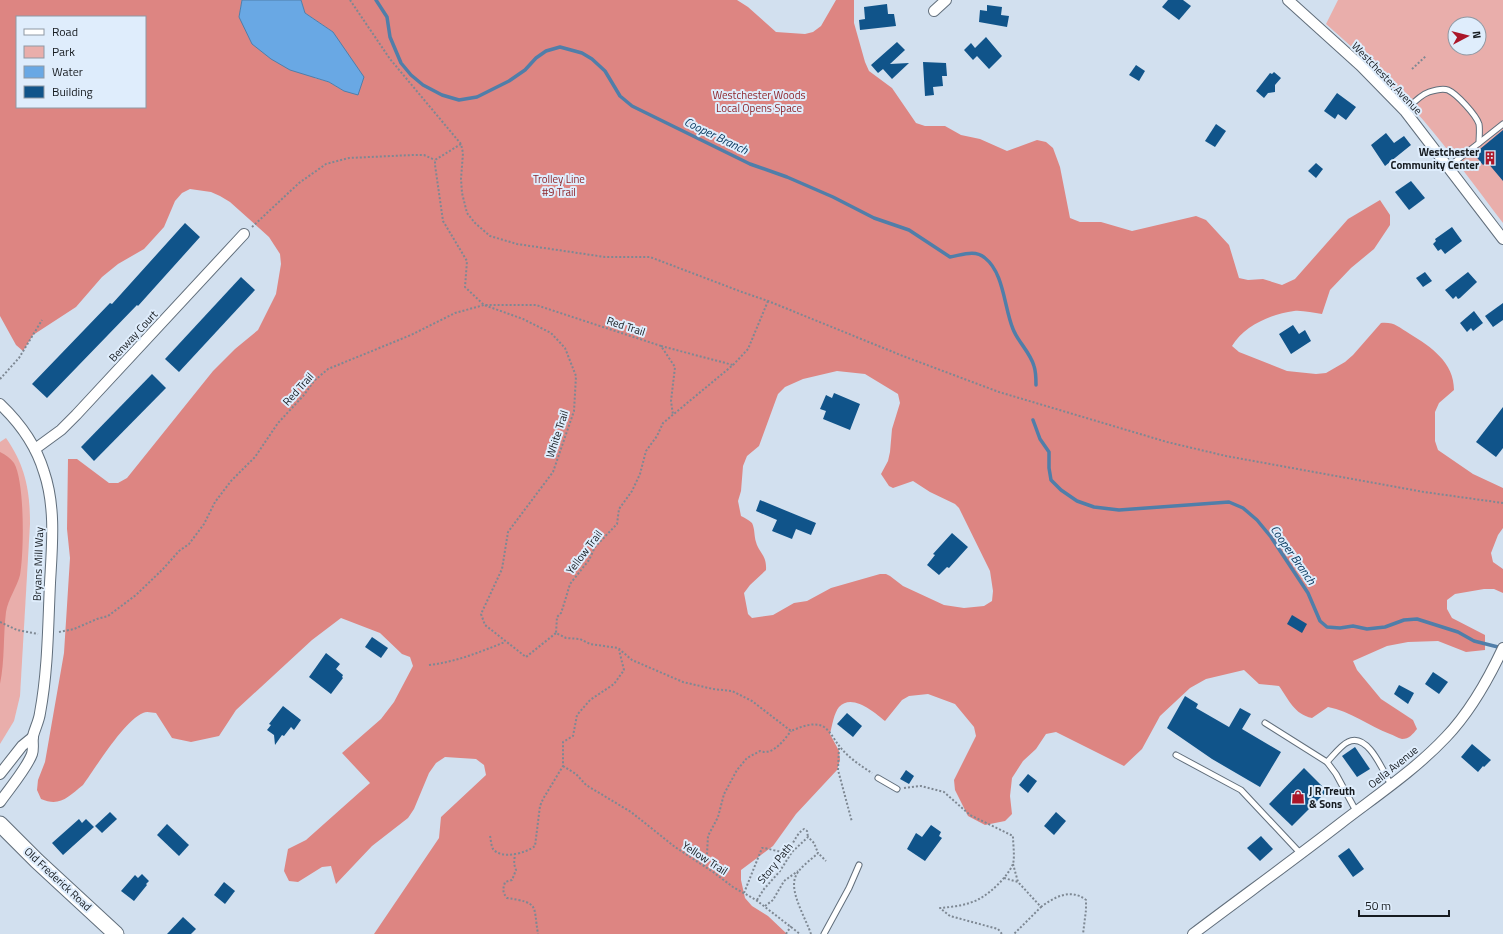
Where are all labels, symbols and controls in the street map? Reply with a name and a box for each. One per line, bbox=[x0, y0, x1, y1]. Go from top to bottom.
legend bbox=[16, 16, 146, 108]
north arrow bbox=[1447, 16, 1487, 56]
text: Road bbox=[52, 22, 78, 41]
text: N bbox=[1469, 30, 1485, 40]
street label: Westchester Avenue bbox=[1348, 38, 1426, 118]
text: Park bbox=[52, 42, 75, 61]
text: Water bbox=[52, 62, 83, 81]
text: Building bbox=[52, 82, 93, 101]
park label: Westchester Woods Local Opens Space bbox=[712, 87, 806, 116]
water label: Cooper Branch bbox=[681, 112, 752, 160]
place label: Westchester Community Center bbox=[1391, 144, 1479, 173]
building icon: Westchester Community Center bbox=[1482, 150, 1498, 166]
park label: Trolley Line #9 Trail bbox=[533, 171, 585, 200]
street label: Benway Court bbox=[105, 307, 161, 365]
street label: Red Trail bbox=[605, 312, 647, 340]
street label: Red Trail bbox=[279, 369, 317, 409]
street label: White Trail bbox=[542, 408, 572, 460]
water label: Cooper Branch bbox=[1266, 521, 1322, 589]
street label: Bryans Mill Way bbox=[29, 526, 47, 601]
street label: Yellow Trail bbox=[562, 527, 606, 577]
street label: Oella Avenue bbox=[1365, 742, 1422, 792]
place label: J R Treuth & Sons bbox=[1309, 783, 1355, 812]
shop icon: J R Treuth & Sons bbox=[1290, 789, 1306, 805]
street label: Yellow Trail bbox=[679, 837, 731, 879]
street label: Story Path bbox=[753, 839, 797, 887]
street label: Old Frederick Road bbox=[21, 844, 95, 915]
scale bar bbox=[1359, 892, 1449, 918]
text: 50 m bbox=[1365, 896, 1391, 915]

